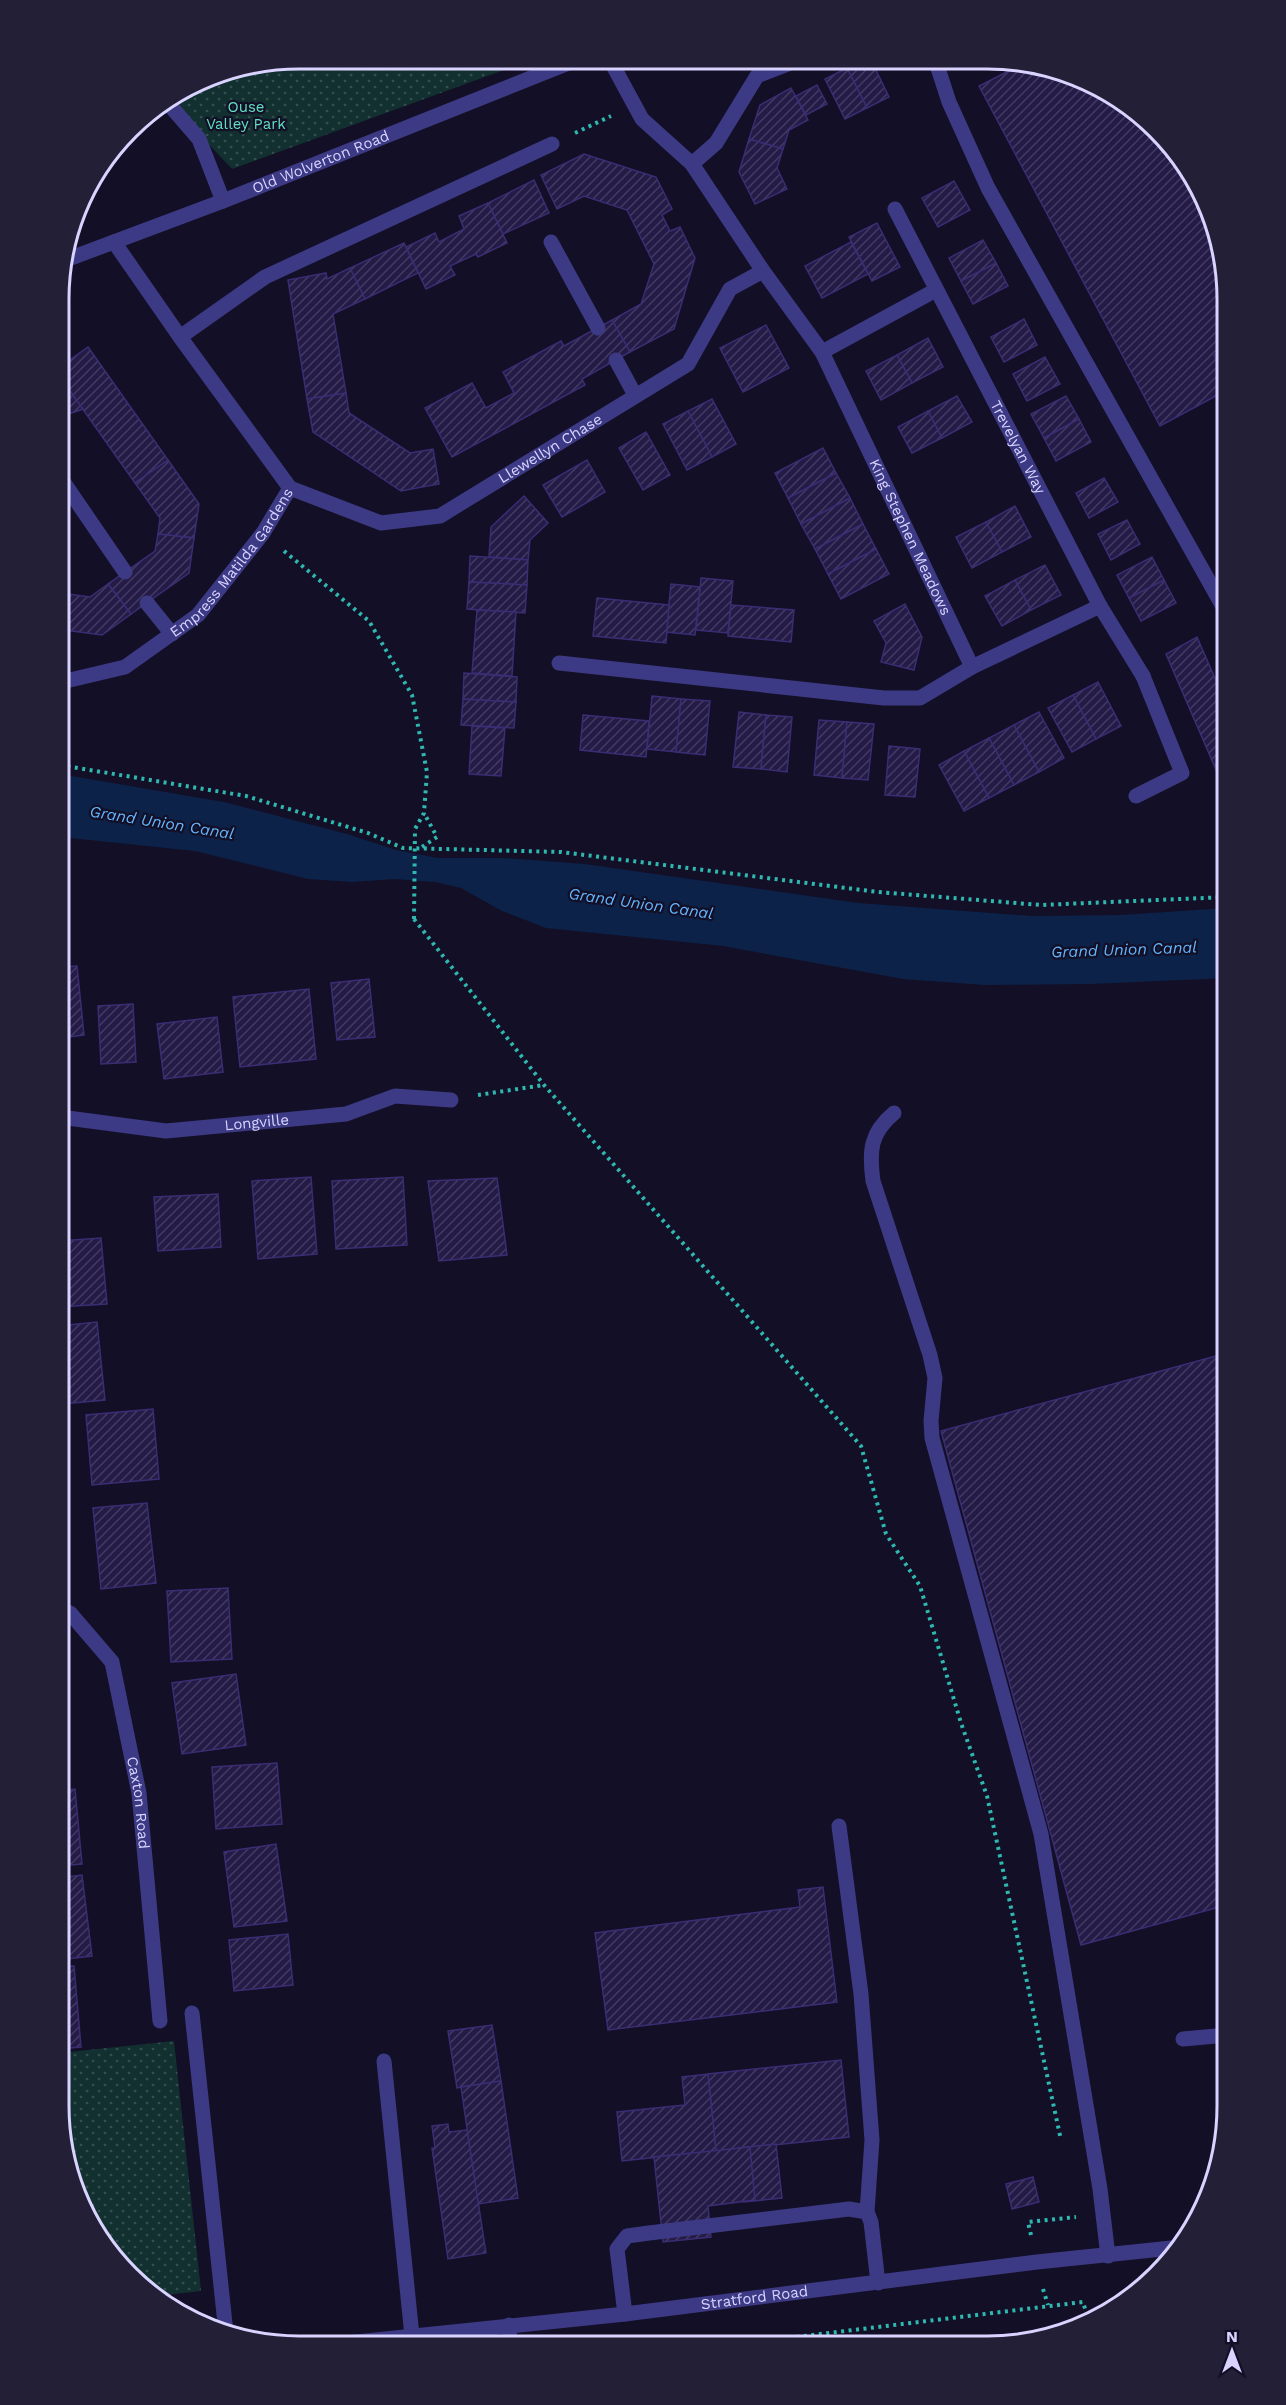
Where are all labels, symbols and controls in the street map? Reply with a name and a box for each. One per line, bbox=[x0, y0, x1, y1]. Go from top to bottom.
park label: Ouse Valley Park bbox=[206, 98, 286, 133]
street label: Old Wolverton Road bbox=[250, 127, 392, 197]
street label: Trevelyan Way bbox=[986, 397, 1050, 497]
street label: Llewellyn Chase bbox=[495, 410, 605, 487]
street label: King Stephen Meadows bbox=[865, 456, 955, 618]
street label: Empress Matilda Gardens bbox=[167, 485, 297, 641]
water label: Grand Union Canal bbox=[88, 802, 236, 843]
water label: Grand Union Canal bbox=[567, 884, 715, 923]
water label: Grand Union Canal bbox=[1051, 937, 1197, 962]
street label: Longville bbox=[224, 1110, 290, 1134]
street label: Caxton Road bbox=[123, 1755, 153, 1850]
street label: Stratford Road bbox=[700, 2282, 809, 2313]
north arrow bbox=[1202, 2321, 1262, 2381]
text: N bbox=[1226, 2327, 1238, 2346]

